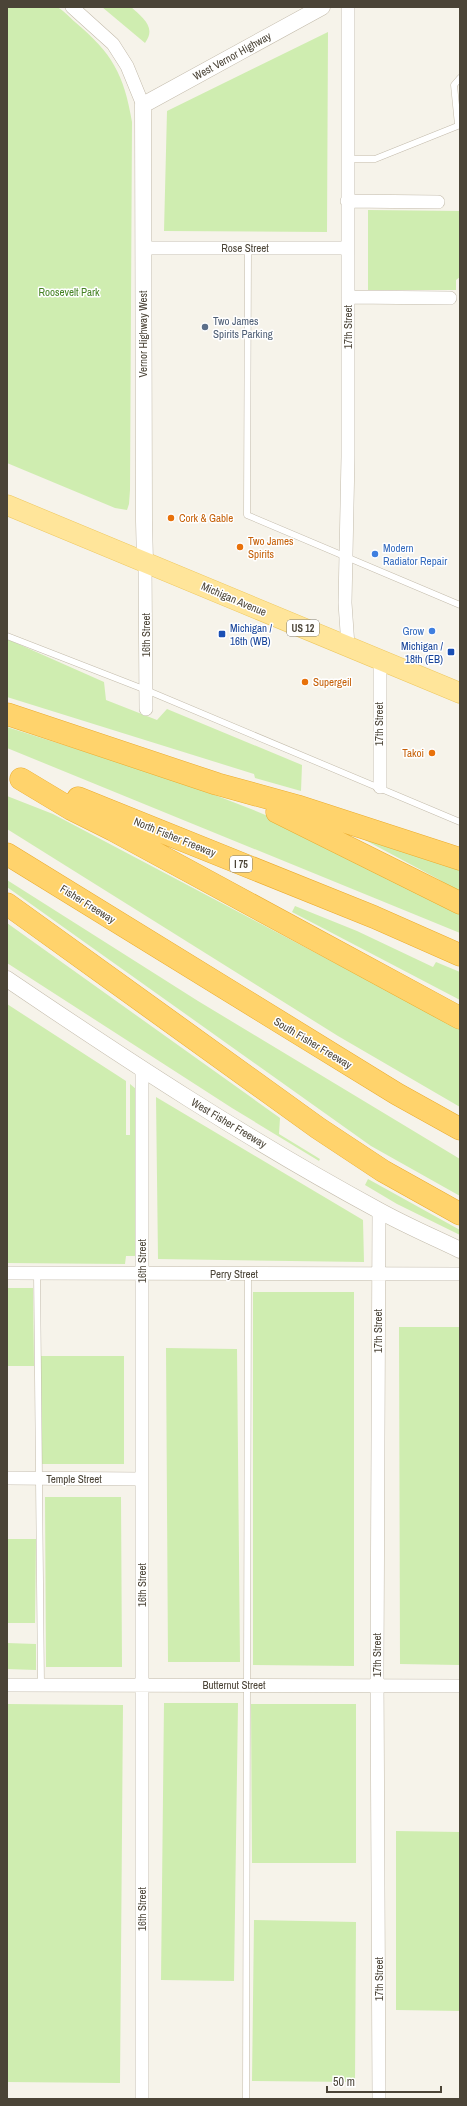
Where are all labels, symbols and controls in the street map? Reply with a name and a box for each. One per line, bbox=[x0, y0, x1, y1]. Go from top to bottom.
street label: West Vernor Highway bbox=[191, 29, 274, 83]
street label: Rose Street bbox=[221, 241, 269, 255]
park label: Roosevelt Park bbox=[38, 285, 100, 299]
street label: Vernor Highway West bbox=[136, 290, 150, 378]
street label: 17th Street bbox=[341, 304, 355, 349]
place label: Two James Spirits Parking bbox=[213, 314, 273, 341]
marker: Two James Spirits Parking bbox=[200, 322, 210, 332]
place label: Cork & Gable bbox=[179, 511, 233, 525]
marker: Cork & Gable bbox=[166, 513, 176, 523]
place label: Two James Spirits bbox=[248, 534, 294, 561]
place label: Modern Radiator Repair bbox=[383, 541, 447, 568]
marker: Two James Spirits bbox=[235, 542, 245, 552]
marker: Modern Radiator Repair bbox=[370, 549, 380, 559]
street label: Michigan Avenue bbox=[199, 579, 269, 619]
street label: 16th Street bbox=[139, 612, 153, 657]
road number: US 12 bbox=[287, 620, 319, 636]
place label: Michigan / 16th (WB) bbox=[230, 621, 273, 648]
place label: Grow bbox=[402, 624, 424, 638]
marker: Grow bbox=[427, 626, 437, 636]
marker: Michigan / 16th (WB) bbox=[217, 629, 227, 639]
place label: Michigan / 18th (EB) bbox=[401, 639, 443, 666]
marker: Michigan / 18th (EB) bbox=[446, 647, 456, 657]
place label: Supergeil bbox=[313, 675, 352, 689]
marker: Supergeil bbox=[300, 677, 310, 687]
street label: 17th Street bbox=[372, 701, 386, 746]
place label: Takoi bbox=[402, 746, 424, 760]
marker: Takoi bbox=[427, 748, 437, 758]
street label: North Fisher Freeway bbox=[132, 814, 219, 860]
road number: I 75 bbox=[230, 856, 252, 872]
street label: Fisher Freeway bbox=[58, 881, 119, 927]
street label: South Fisher Freeway bbox=[271, 1014, 355, 1072]
street label: West Fisher Freeway bbox=[189, 1095, 270, 1151]
street label: 16th Street bbox=[135, 1238, 149, 1283]
street label: Perry Street bbox=[210, 1267, 259, 1281]
street label: 17th Street bbox=[371, 1308, 385, 1353]
street label: Temple Street bbox=[46, 1472, 102, 1486]
street label: 16th Street bbox=[135, 1562, 149, 1607]
street label: 17th Street bbox=[370, 1632, 384, 1677]
street label: Butternut Street bbox=[202, 1678, 266, 1692]
street label: 16th Street bbox=[135, 1886, 149, 1931]
street label: 17th Street bbox=[372, 1956, 386, 2001]
scale bar bbox=[327, 2068, 441, 2094]
text: 50 m bbox=[333, 2074, 355, 2090]

